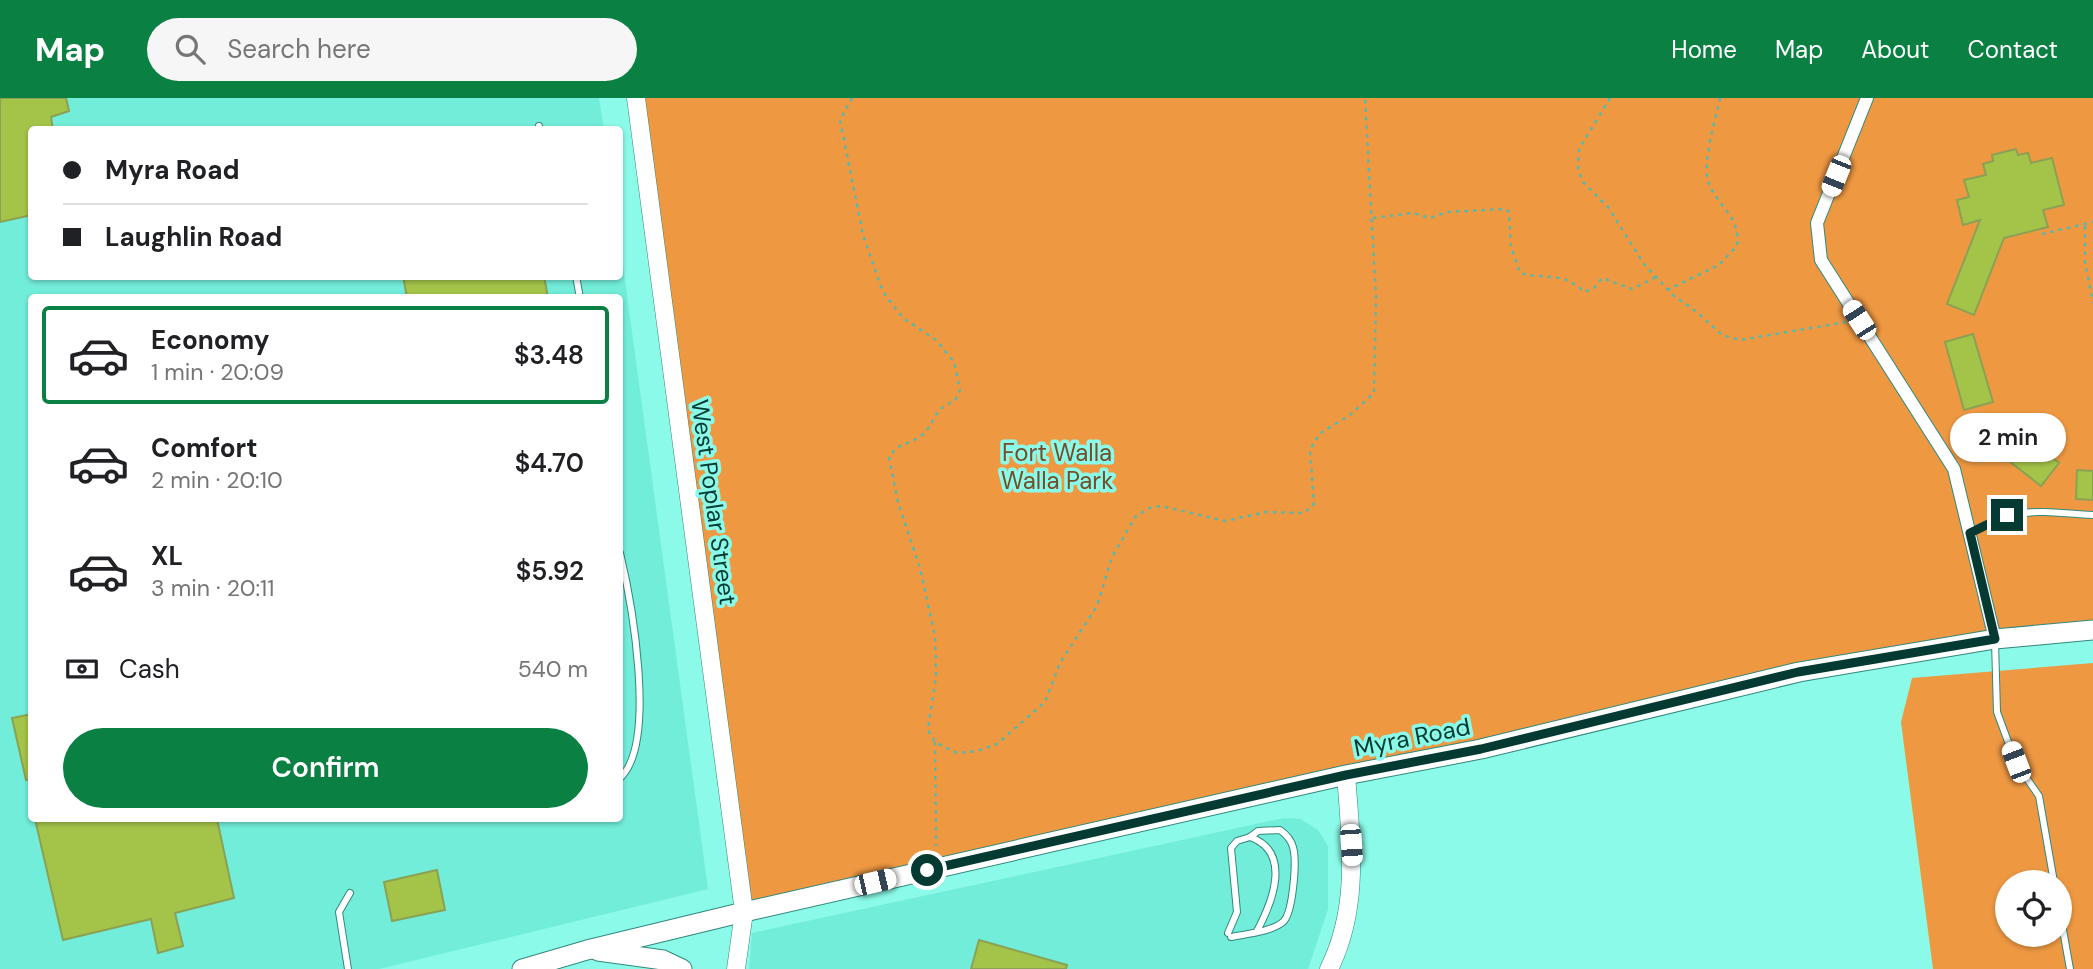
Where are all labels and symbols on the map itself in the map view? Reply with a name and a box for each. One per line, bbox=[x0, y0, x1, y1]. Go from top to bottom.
car bbox=[1819, 153, 1854, 199]
car bbox=[1839, 297, 1880, 343]
street label: West Poplar Street bbox=[684, 397, 744, 607]
callout: 2 min bbox=[1949, 414, 2065, 462]
park label: Fort Walla Walla Park bbox=[1001, 437, 1113, 496]
route end bbox=[1991, 499, 2023, 531]
street label: Myra Road bbox=[1351, 711, 1473, 763]
car bbox=[1999, 739, 2034, 785]
car bbox=[1340, 823, 1363, 867]
route start bbox=[911, 854, 943, 886]
car bbox=[853, 867, 898, 897]

